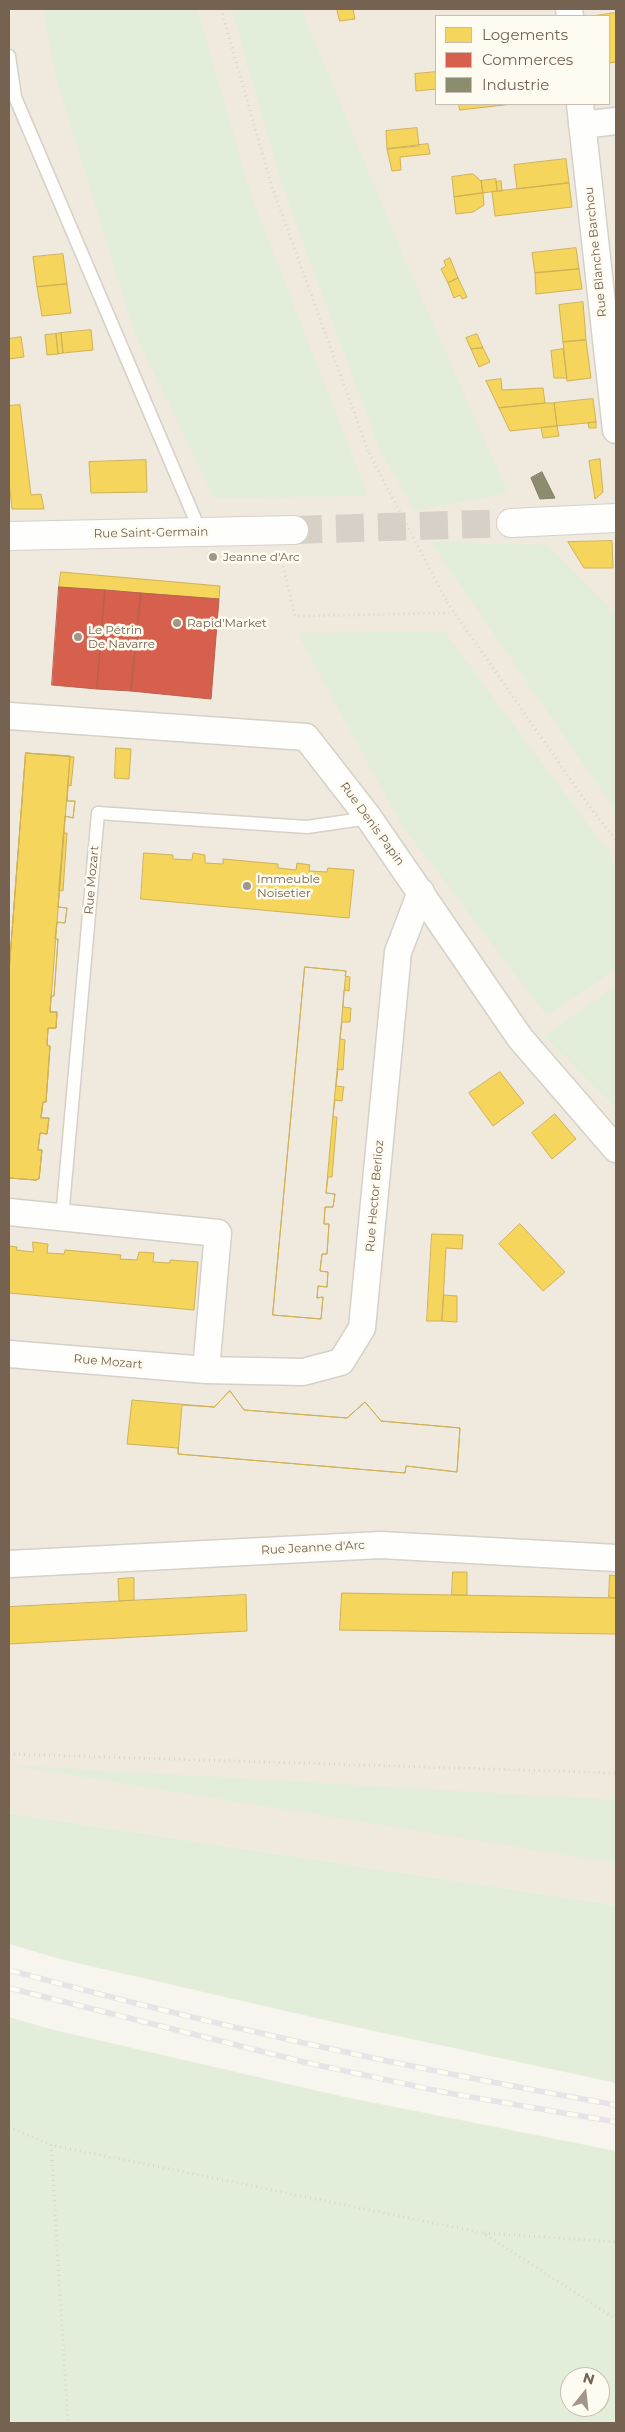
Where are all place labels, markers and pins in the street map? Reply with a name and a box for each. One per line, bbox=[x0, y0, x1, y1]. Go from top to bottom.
place label: Jeanne d'Arc bbox=[223, 550, 300, 564]
marker: Jeanne d'Arc bbox=[207, 551, 219, 563]
place label: Rapid'Market bbox=[187, 616, 267, 630]
marker: Rapid'Market bbox=[171, 617, 183, 629]
place label: Le Pétrin De Navarre bbox=[88, 623, 155, 651]
marker: Le Pétrin De Navarre bbox=[72, 631, 84, 643]
place label: Immeuble Noisetier bbox=[257, 872, 320, 900]
marker: Immeuble Noisetier bbox=[241, 880, 253, 892]

